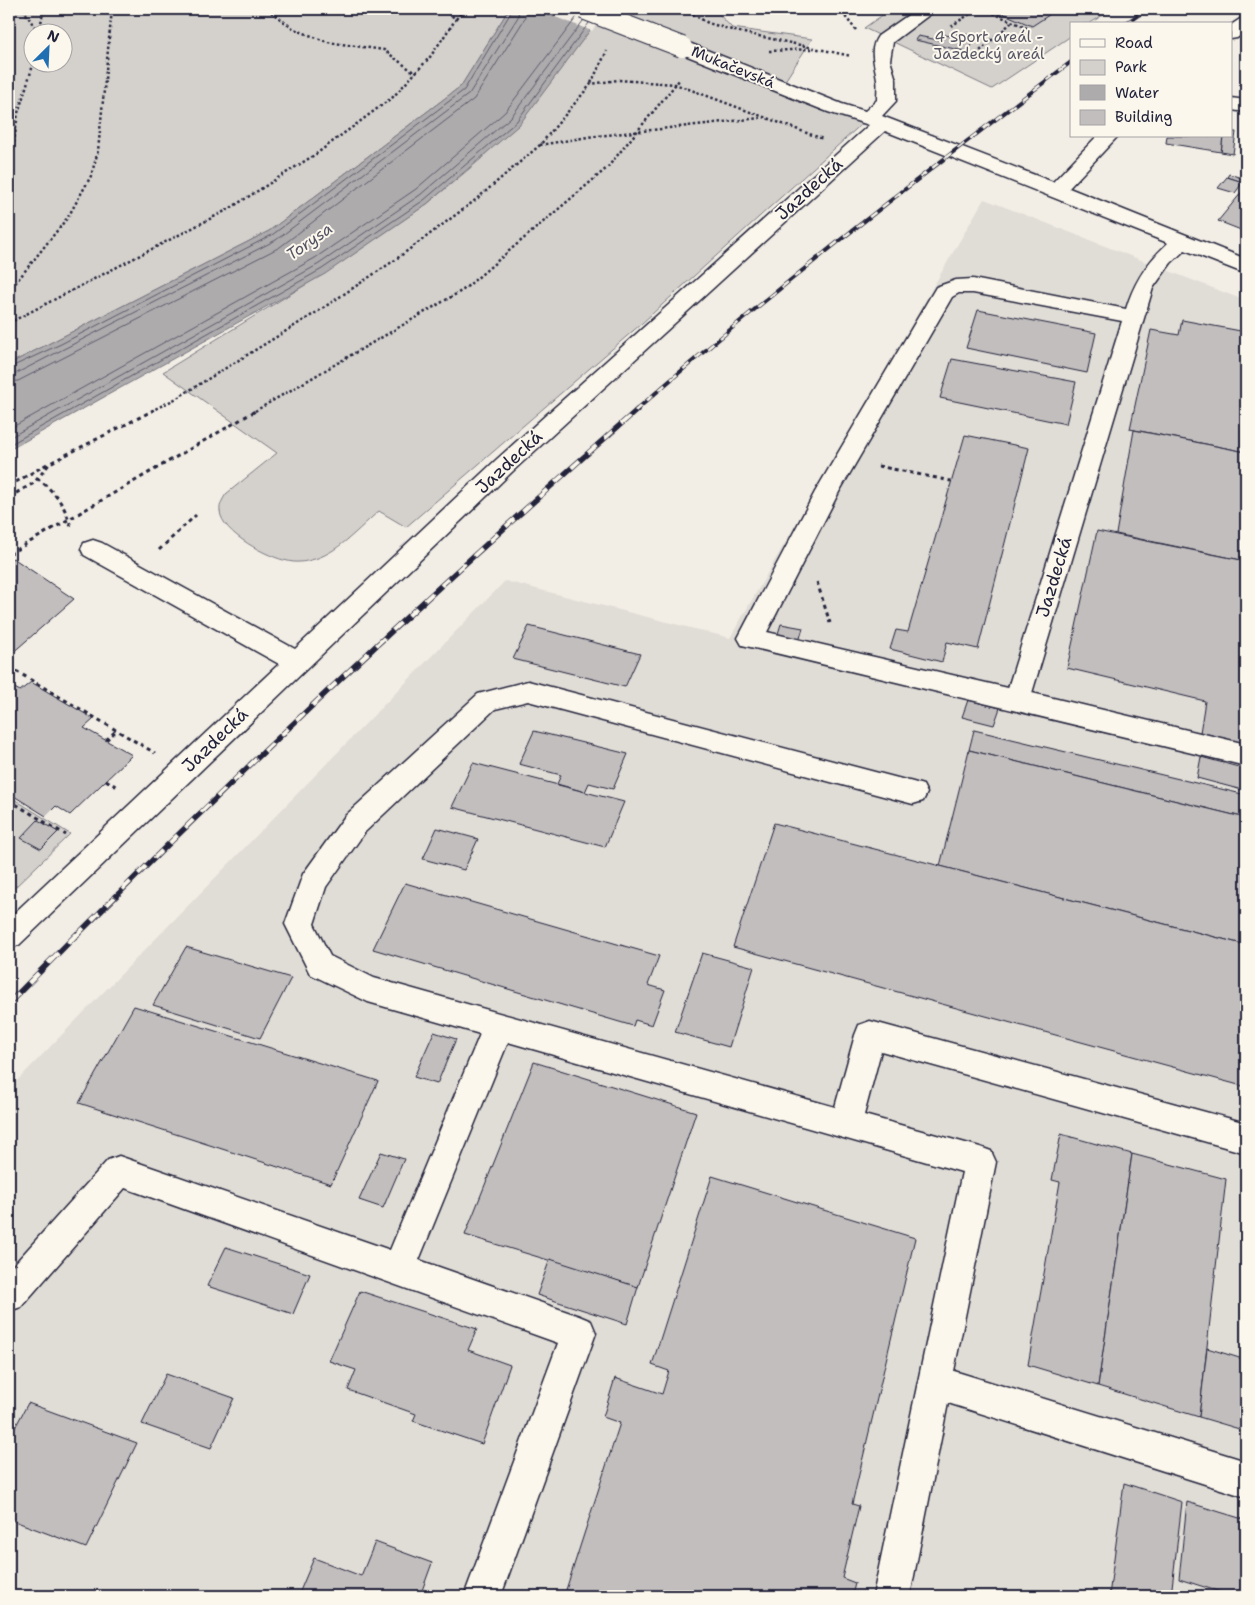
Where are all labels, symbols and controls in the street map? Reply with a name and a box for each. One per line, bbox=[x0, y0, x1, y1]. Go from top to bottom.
north arrow bbox=[22, 22, 72, 72]
legend bbox=[1070, 22, 1232, 138]
text: N bbox=[45, 26, 62, 47]
park label: 4 Sport areál - Jazdecký areál bbox=[933, 27, 1045, 64]
text: Road bbox=[1115, 33, 1153, 53]
street label: Mukačevská bbox=[688, 41, 778, 93]
text: Park bbox=[1115, 57, 1147, 77]
text: Water bbox=[1115, 83, 1159, 103]
text: Building bbox=[1115, 107, 1172, 127]
street label: Jazdecká bbox=[770, 152, 848, 226]
water label: Torysa bbox=[282, 218, 337, 265]
street label: Jazdecká bbox=[470, 425, 548, 499]
street label: Jazdecká bbox=[1030, 534, 1078, 620]
street label: Jazdecká bbox=[177, 703, 253, 777]

